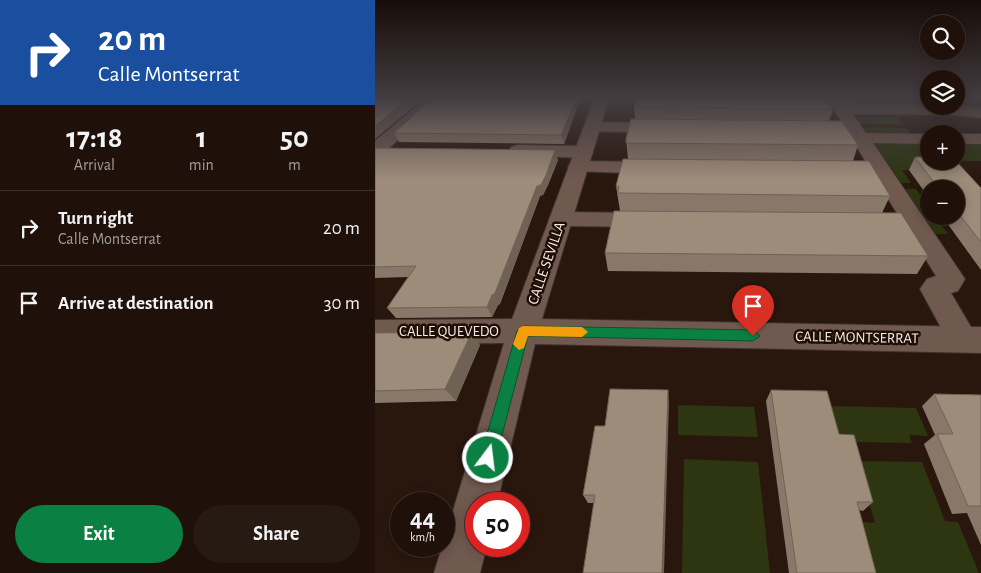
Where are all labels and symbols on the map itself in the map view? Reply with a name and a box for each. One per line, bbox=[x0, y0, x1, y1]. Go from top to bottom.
street label: CALLE SEVILLA bbox=[525, 219, 568, 307]
pin bbox=[732, 285, 774, 336]
street label: CALLE QUEVEDO bbox=[399, 324, 499, 339]
street label: CALLE MONTSERRAT bbox=[795, 329, 919, 346]
position arrow bbox=[461, 431, 513, 483]
speed limit sign: 50 bbox=[465, 492, 530, 557]

